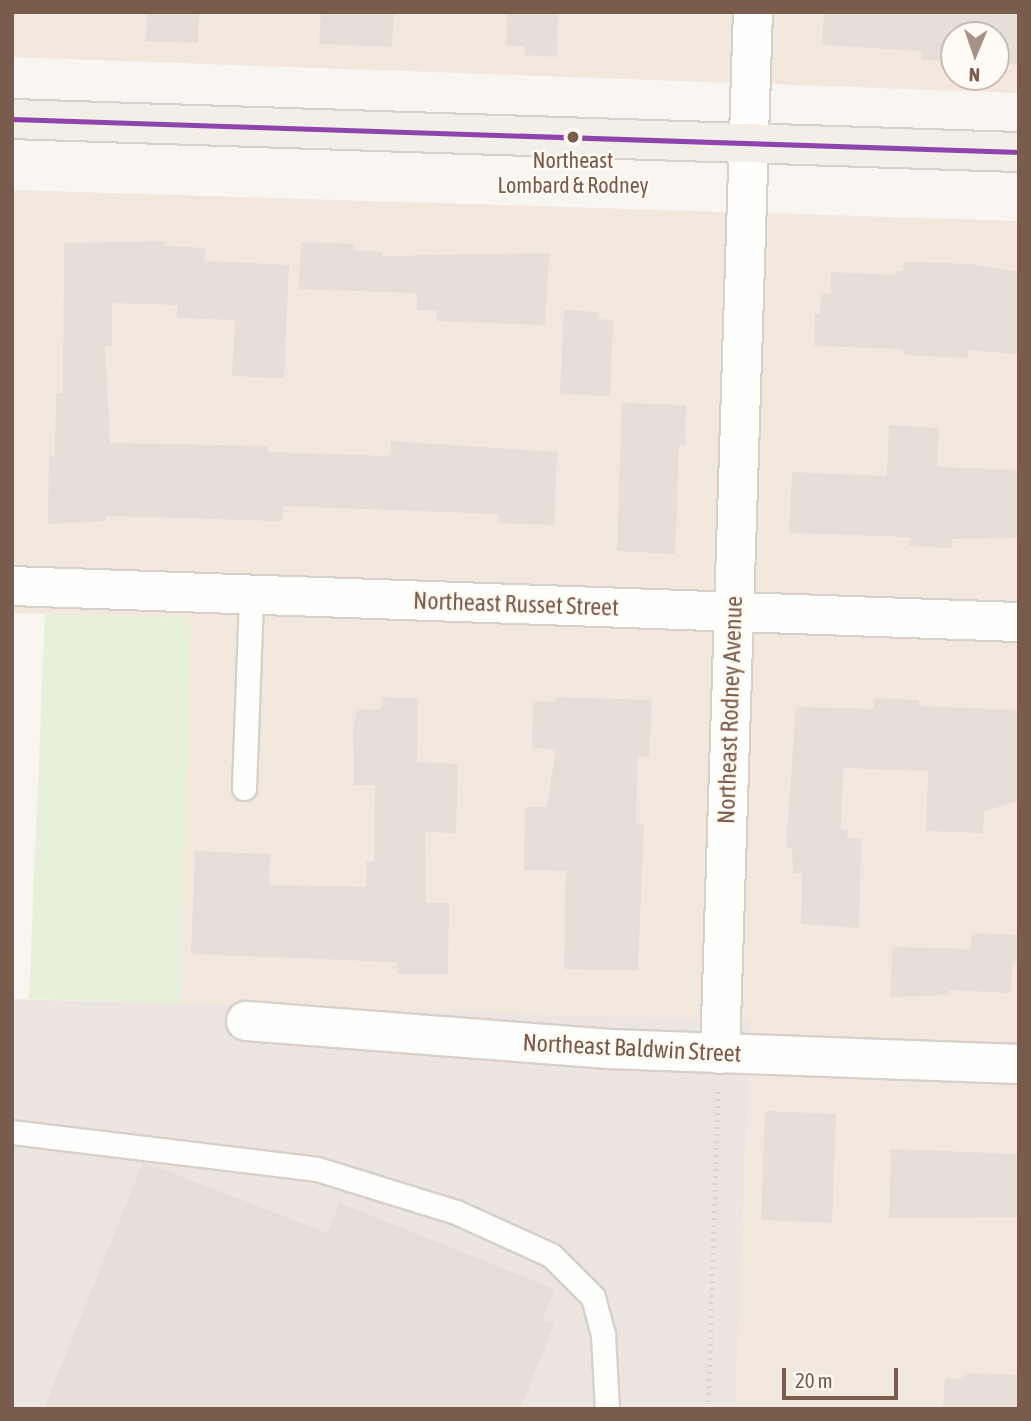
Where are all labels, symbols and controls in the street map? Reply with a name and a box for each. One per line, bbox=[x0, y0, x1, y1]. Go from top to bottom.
north arrow bbox=[940, 21, 1010, 91]
text: N bbox=[968, 64, 980, 86]
marker: Northeast Lombard & Rodney bbox=[566, 130, 580, 144]
place label: Northeast Lombard & Rodney bbox=[497, 147, 649, 198]
street label: Northeast Russet Street bbox=[413, 586, 619, 622]
street label: Northeast Rodney Avenue bbox=[712, 596, 748, 824]
street label: Northeast Baldwin Street bbox=[522, 1028, 742, 1068]
scale bar bbox=[786, 1354, 902, 1398]
text: 20 m bbox=[795, 1368, 833, 1392]

